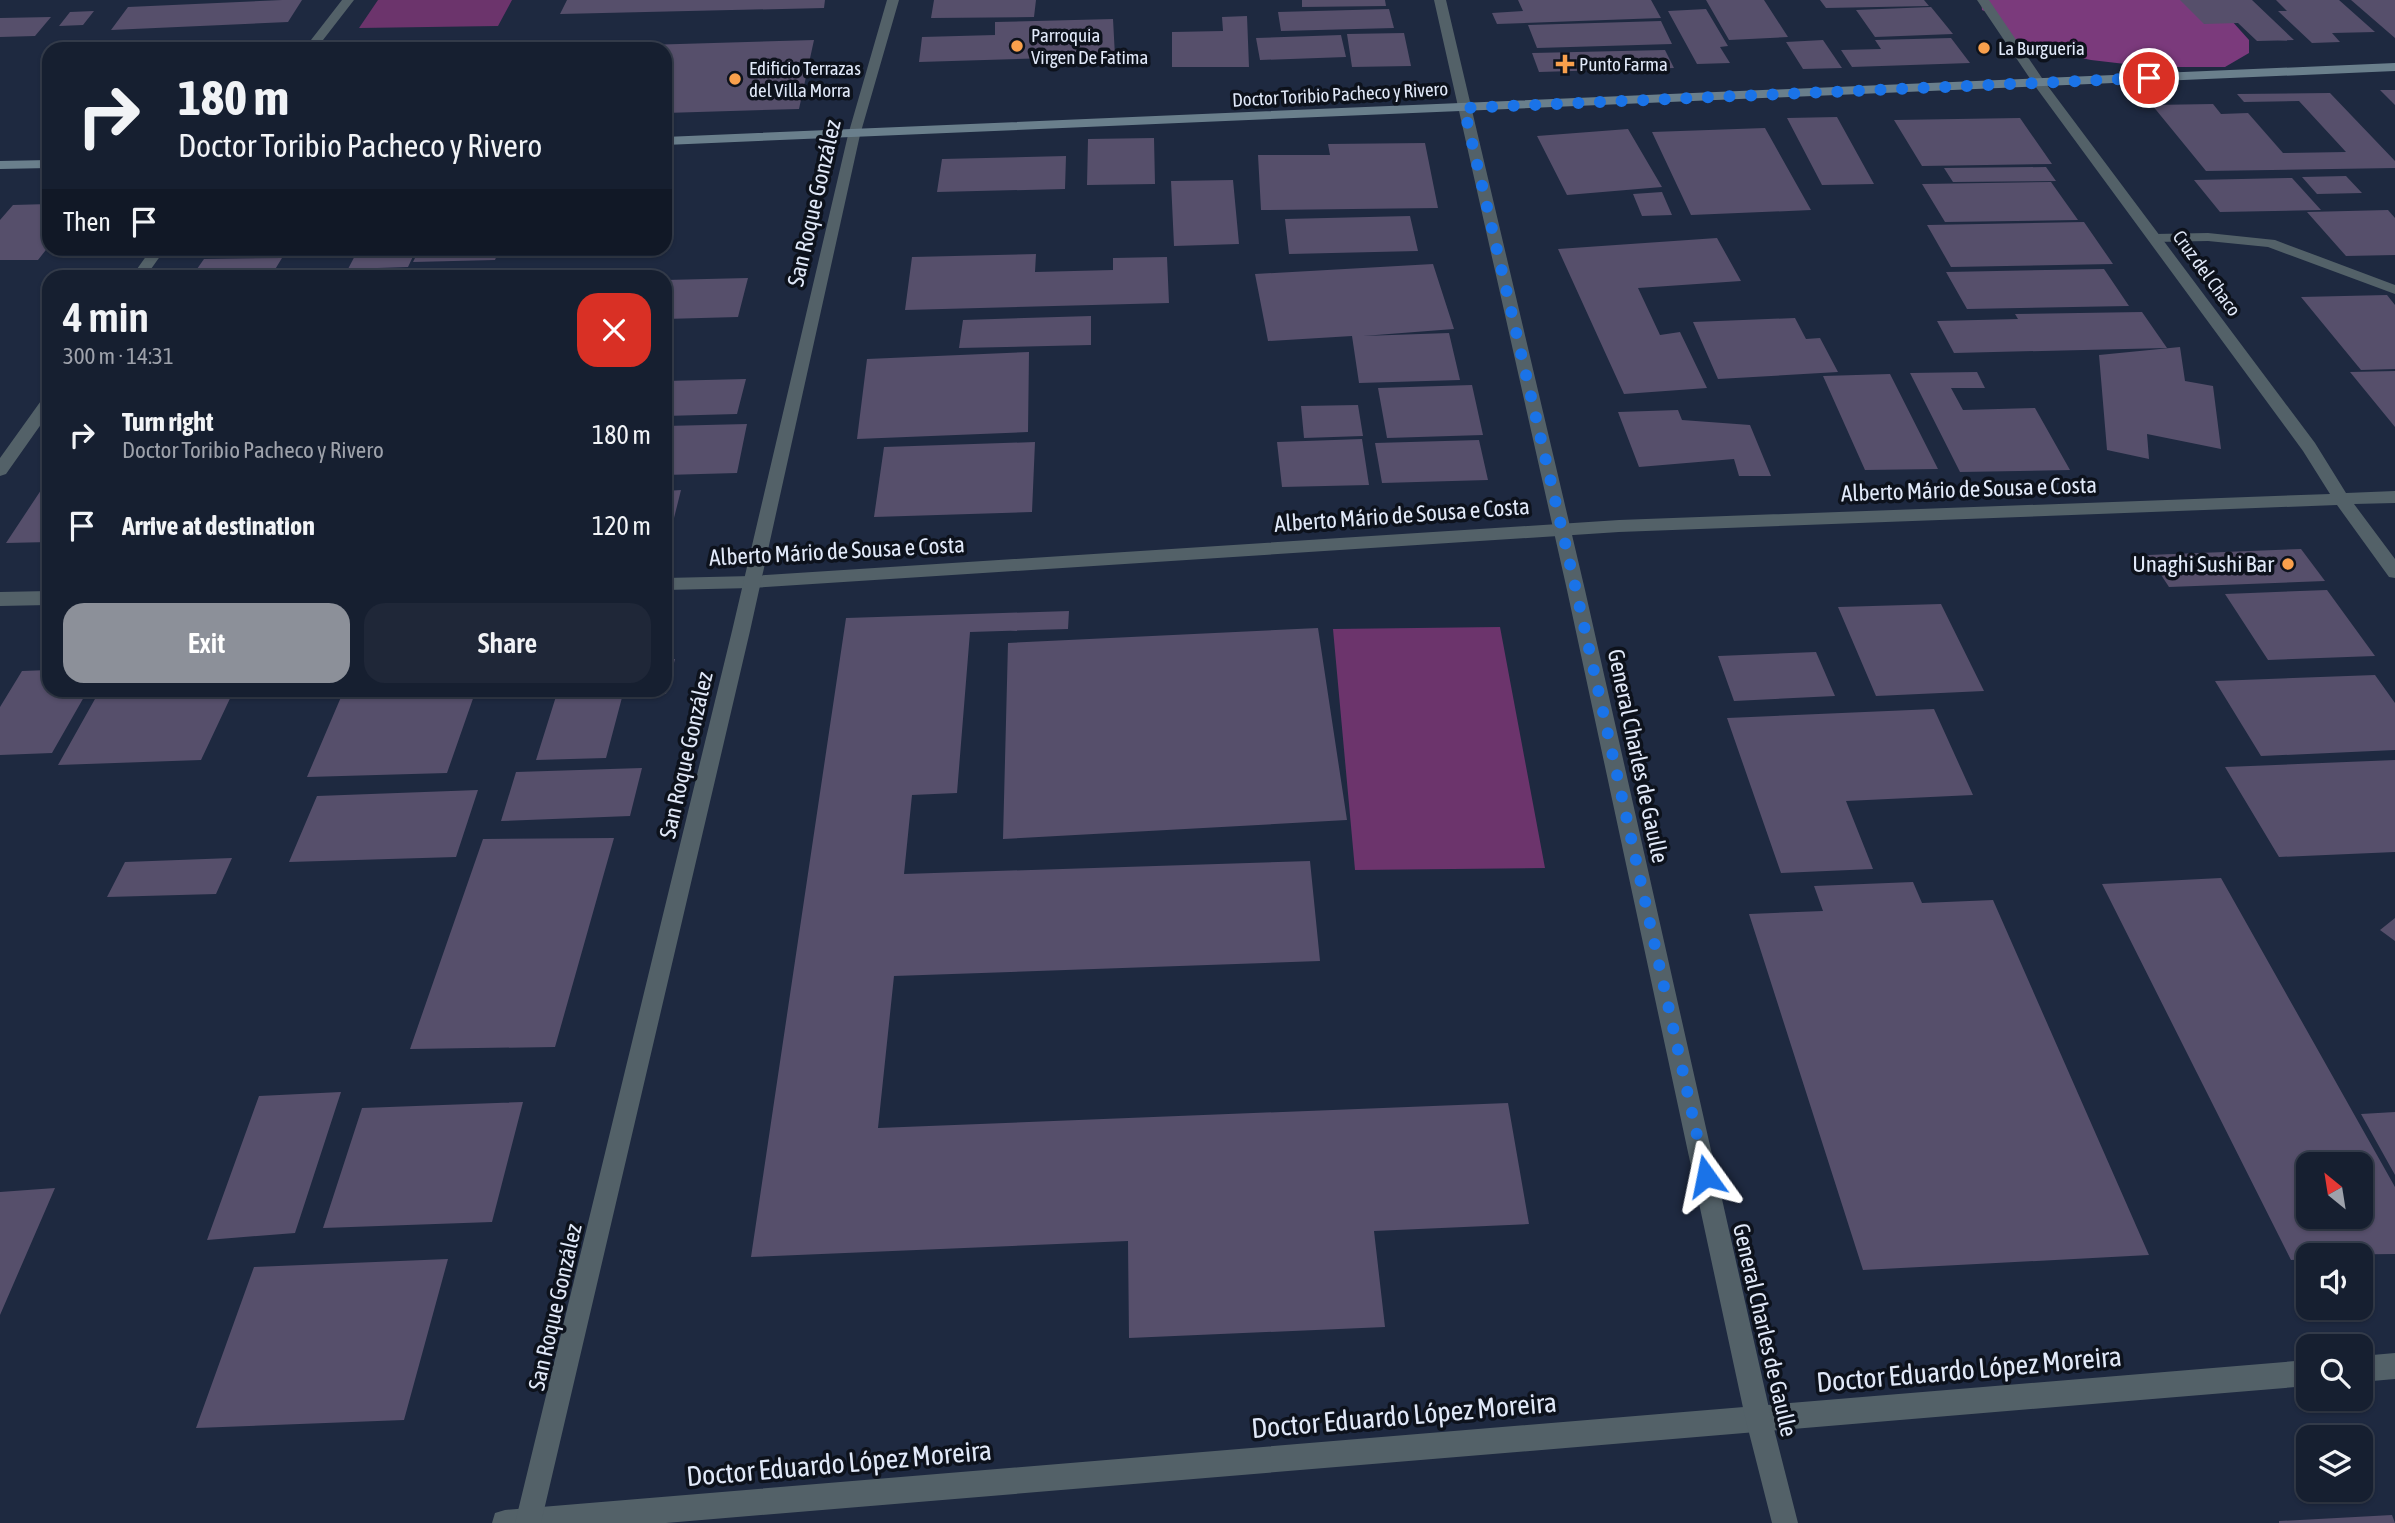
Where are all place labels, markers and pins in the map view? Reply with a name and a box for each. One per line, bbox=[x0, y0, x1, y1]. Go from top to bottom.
place label: Parroquia Virgen De Fatima bbox=[1031, 24, 1148, 68]
place label: La Burgueria bbox=[1998, 37, 2085, 59]
marker: Parroquia Virgen De Fatima bbox=[1009, 38, 1025, 54]
marker: La Burgueria bbox=[1976, 40, 1992, 56]
pin bbox=[2119, 48, 2179, 108]
place label: Punto Farma bbox=[1579, 53, 1668, 75]
marker: Punto Farma bbox=[1557, 56, 1573, 72]
place label: Edificio Terrazas del Villa Morra bbox=[749, 57, 861, 101]
marker: Edificio Terrazas del Villa Morra bbox=[727, 71, 743, 87]
place label: Unaghi Sushi Bar bbox=[2132, 551, 2275, 577]
marker: Unaghi Sushi Bar bbox=[2280, 556, 2296, 572]

